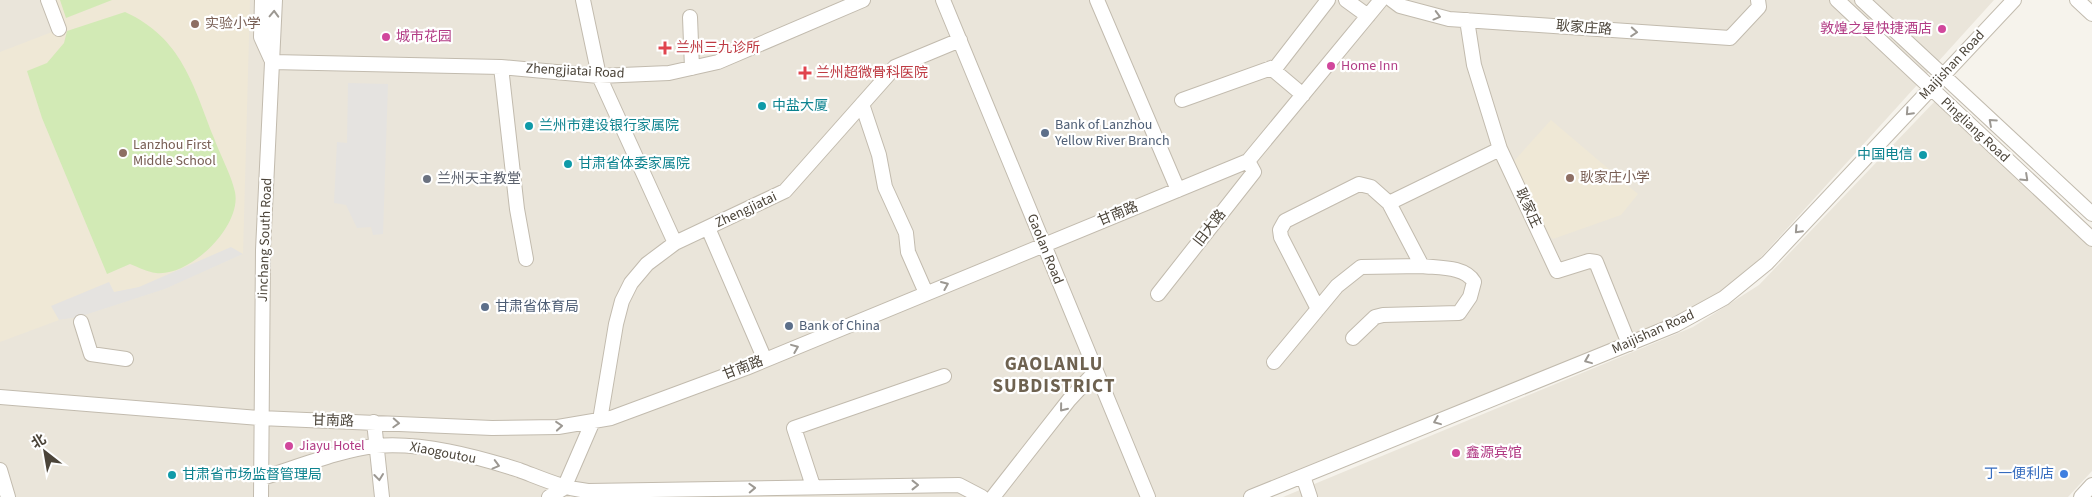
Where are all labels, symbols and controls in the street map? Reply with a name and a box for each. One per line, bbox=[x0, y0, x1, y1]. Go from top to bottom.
one-way arrow bbox=[269, 9, 279, 17]
one-way arrow bbox=[1433, 10, 1441, 20]
place label: 实验小学 bbox=[205, 14, 261, 34]
street label: 耿家庄路 bbox=[1555, 16, 1613, 40]
marker: 实验小学 bbox=[189, 18, 201, 30]
place label: 敦煌之星快捷酒店 bbox=[1820, 19, 1932, 39]
marker: 敦煌之星快捷酒店 bbox=[1936, 23, 1948, 35]
one-way arrow bbox=[1630, 26, 1638, 37]
street label: Maijishan Road bbox=[1914, 26, 1990, 104]
place label: 城市花园 bbox=[396, 27, 452, 47]
marker: 城市花园 bbox=[380, 31, 392, 43]
place label: 兰州三九诊所 bbox=[676, 38, 760, 58]
marker: 兰州三九诊所 bbox=[658, 41, 672, 55]
place label: Home Inn bbox=[1341, 56, 1398, 76]
street label: Zhengjiatai Road bbox=[525, 58, 625, 84]
marker: Home Inn bbox=[1325, 60, 1337, 72]
place label: 兰州超微骨科医院 bbox=[816, 63, 928, 83]
marker: 兰州超微骨科医院 bbox=[798, 66, 812, 80]
street label: Pingliang Road bbox=[1936, 93, 2014, 167]
place label: 中盐大厦 bbox=[772, 96, 828, 116]
marker: 中盐大厦 bbox=[756, 100, 768, 112]
one-way arrow bbox=[1905, 106, 1914, 115]
place label: Bank of Lanzhou Yellow River Branch bbox=[1054, 115, 1170, 151]
place label: 兰州市建设银行家属院 bbox=[539, 116, 679, 136]
one-way arrow bbox=[1988, 119, 1997, 128]
marker: 兰州市建设银行家属院 bbox=[523, 120, 535, 132]
marker: Bank of Lanzhou Yellow River Branch bbox=[1039, 127, 1051, 139]
place label: Lanzhou First Middle School bbox=[133, 135, 216, 171]
place label: 中国电信 bbox=[1857, 145, 1913, 165]
marker: Lanzhou First Middle School bbox=[117, 147, 129, 159]
marker: 中国电信 bbox=[1917, 149, 1929, 161]
place label: 甘肃省体委家属院 bbox=[578, 154, 690, 174]
marker: 甘肃省体委家属院 bbox=[562, 158, 574, 170]
place label: 耿家庄小学 bbox=[1580, 168, 1650, 188]
place label: 兰州天主教堂 bbox=[437, 169, 521, 189]
marker: 耿家庄小学 bbox=[1564, 172, 1576, 184]
one-way arrow bbox=[2020, 172, 2029, 181]
marker: 兰州天主教堂 bbox=[421, 173, 433, 185]
street label: Jinchang South Road bbox=[253, 178, 277, 302]
street label: 耿家庄 bbox=[1510, 185, 1546, 231]
street label: Zhengjiatai bbox=[712, 187, 780, 233]
street label: 甘南路 bbox=[1095, 197, 1141, 231]
street label: 旧大路 bbox=[1189, 205, 1231, 251]
street label: Gaolan Road bbox=[1022, 211, 1068, 287]
one-way arrow bbox=[1795, 225, 1804, 234]
one-way arrow bbox=[940, 281, 949, 292]
place label: 甘肃省体育局 bbox=[495, 297, 579, 317]
marker: 甘肃省体育局 bbox=[479, 301, 491, 313]
street label: Maijishan Road bbox=[1608, 305, 1698, 359]
place label: Bank of China bbox=[799, 316, 880, 336]
marker: Bank of China bbox=[783, 320, 795, 332]
one-way arrow bbox=[790, 343, 799, 354]
street label: 甘南路 bbox=[720, 351, 766, 385]
district label: GAOLANLU SUBDISTRICT bbox=[993, 351, 1115, 400]
one-way arrow bbox=[1584, 354, 1593, 365]
one-way arrow bbox=[1061, 402, 1069, 411]
street label: 甘南路 bbox=[312, 410, 354, 432]
one-way arrow bbox=[1434, 416, 1442, 426]
one-way arrow bbox=[392, 418, 400, 429]
one-way arrow bbox=[555, 421, 563, 432]
north arrow bbox=[20, 427, 70, 477]
text: 北 bbox=[28, 430, 50, 454]
place label: Jiayu Hotel bbox=[299, 436, 365, 456]
street label: Xiaogoutou bbox=[408, 437, 478, 469]
marker: Jiayu Hotel bbox=[283, 440, 295, 452]
place label: 鑫源宾馆 bbox=[1466, 443, 1522, 463]
marker: 鑫源宾馆 bbox=[1450, 447, 1462, 459]
one-way arrow bbox=[492, 459, 500, 469]
place label: 丁一便利店 bbox=[1984, 464, 2054, 484]
place label: 甘肃省市场监督管理局 bbox=[182, 465, 322, 485]
marker: 丁一便利店 bbox=[2058, 468, 2070, 480]
marker: 甘肃省市场监督管理局 bbox=[166, 469, 178, 481]
one-way arrow bbox=[373, 473, 384, 481]
one-way arrow bbox=[911, 480, 919, 490]
one-way arrow bbox=[748, 483, 756, 493]

